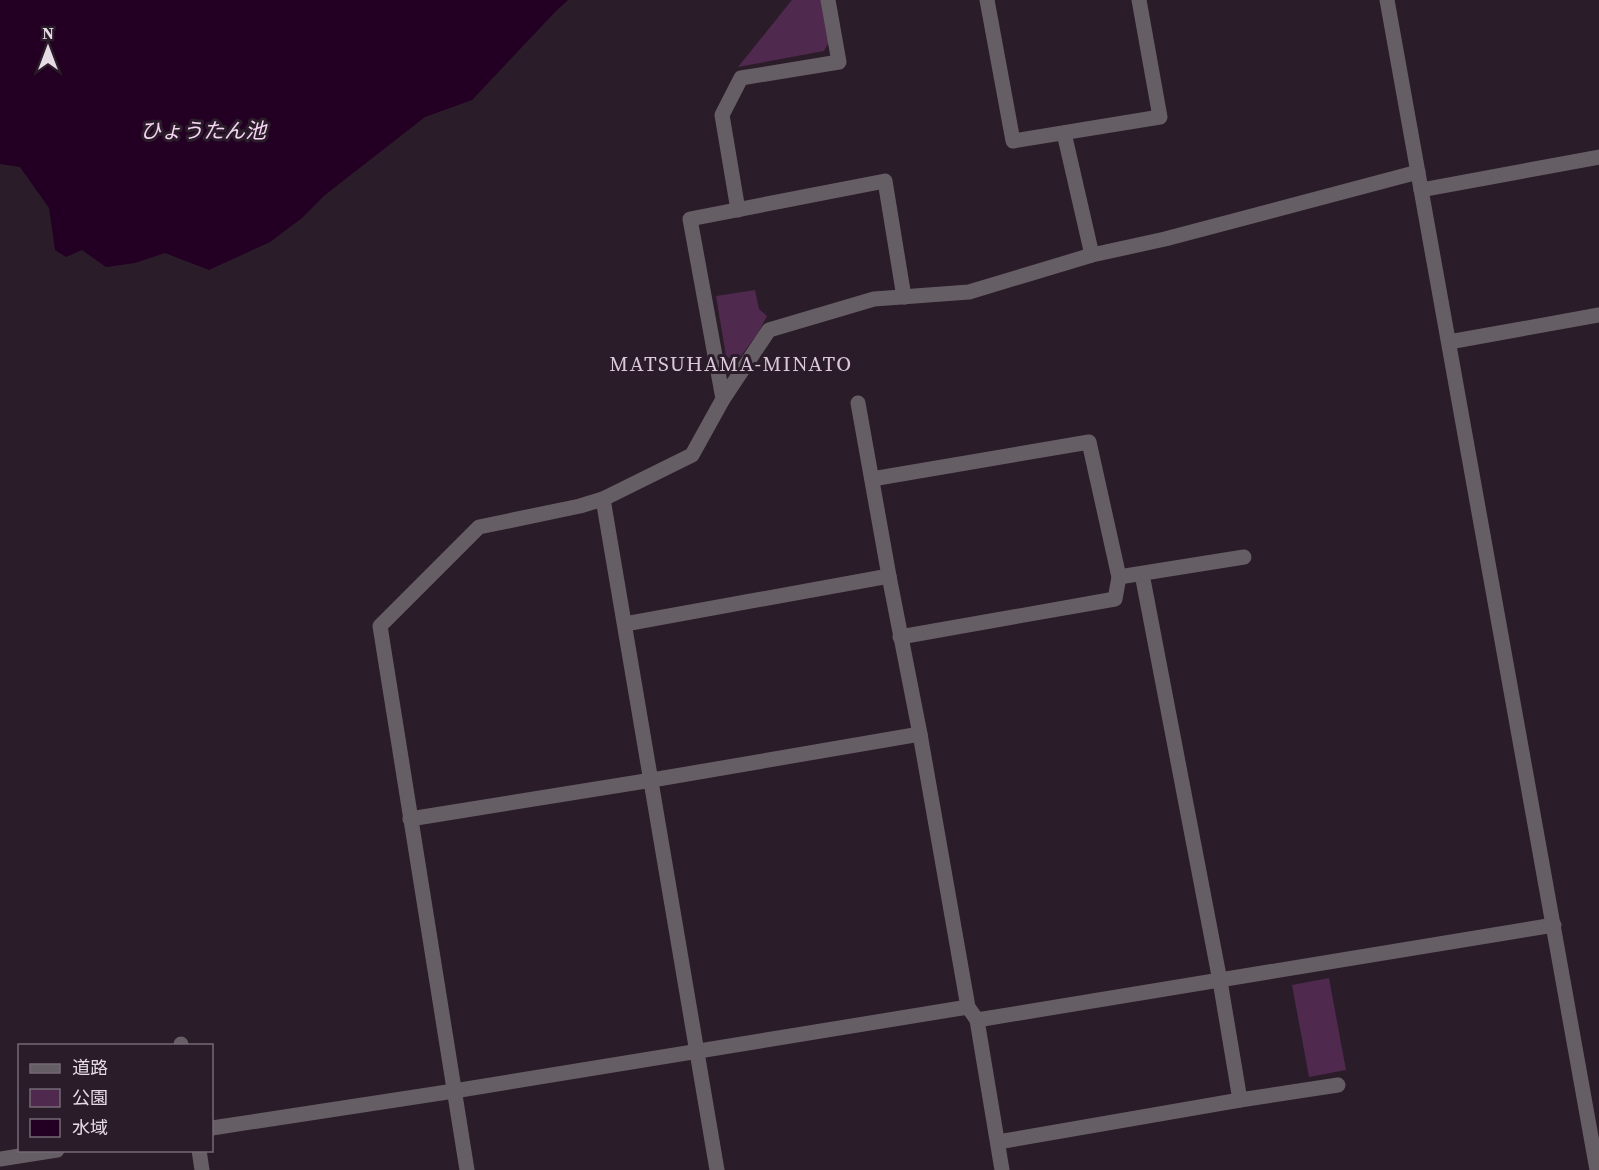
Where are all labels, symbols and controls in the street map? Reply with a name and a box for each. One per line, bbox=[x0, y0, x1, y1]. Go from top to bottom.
north arrow bbox=[18, 18, 78, 78]
text: N bbox=[42, 22, 54, 44]
water label: ひょうたん池 bbox=[140, 116, 268, 145]
district label: MATSUHAMA-MINATO bbox=[609, 349, 853, 378]
legend bbox=[18, 1044, 213, 1152]
text: 道路 bbox=[72, 1055, 108, 1080]
text: 公園 bbox=[72, 1085, 108, 1110]
text: 水域 bbox=[72, 1115, 108, 1140]

